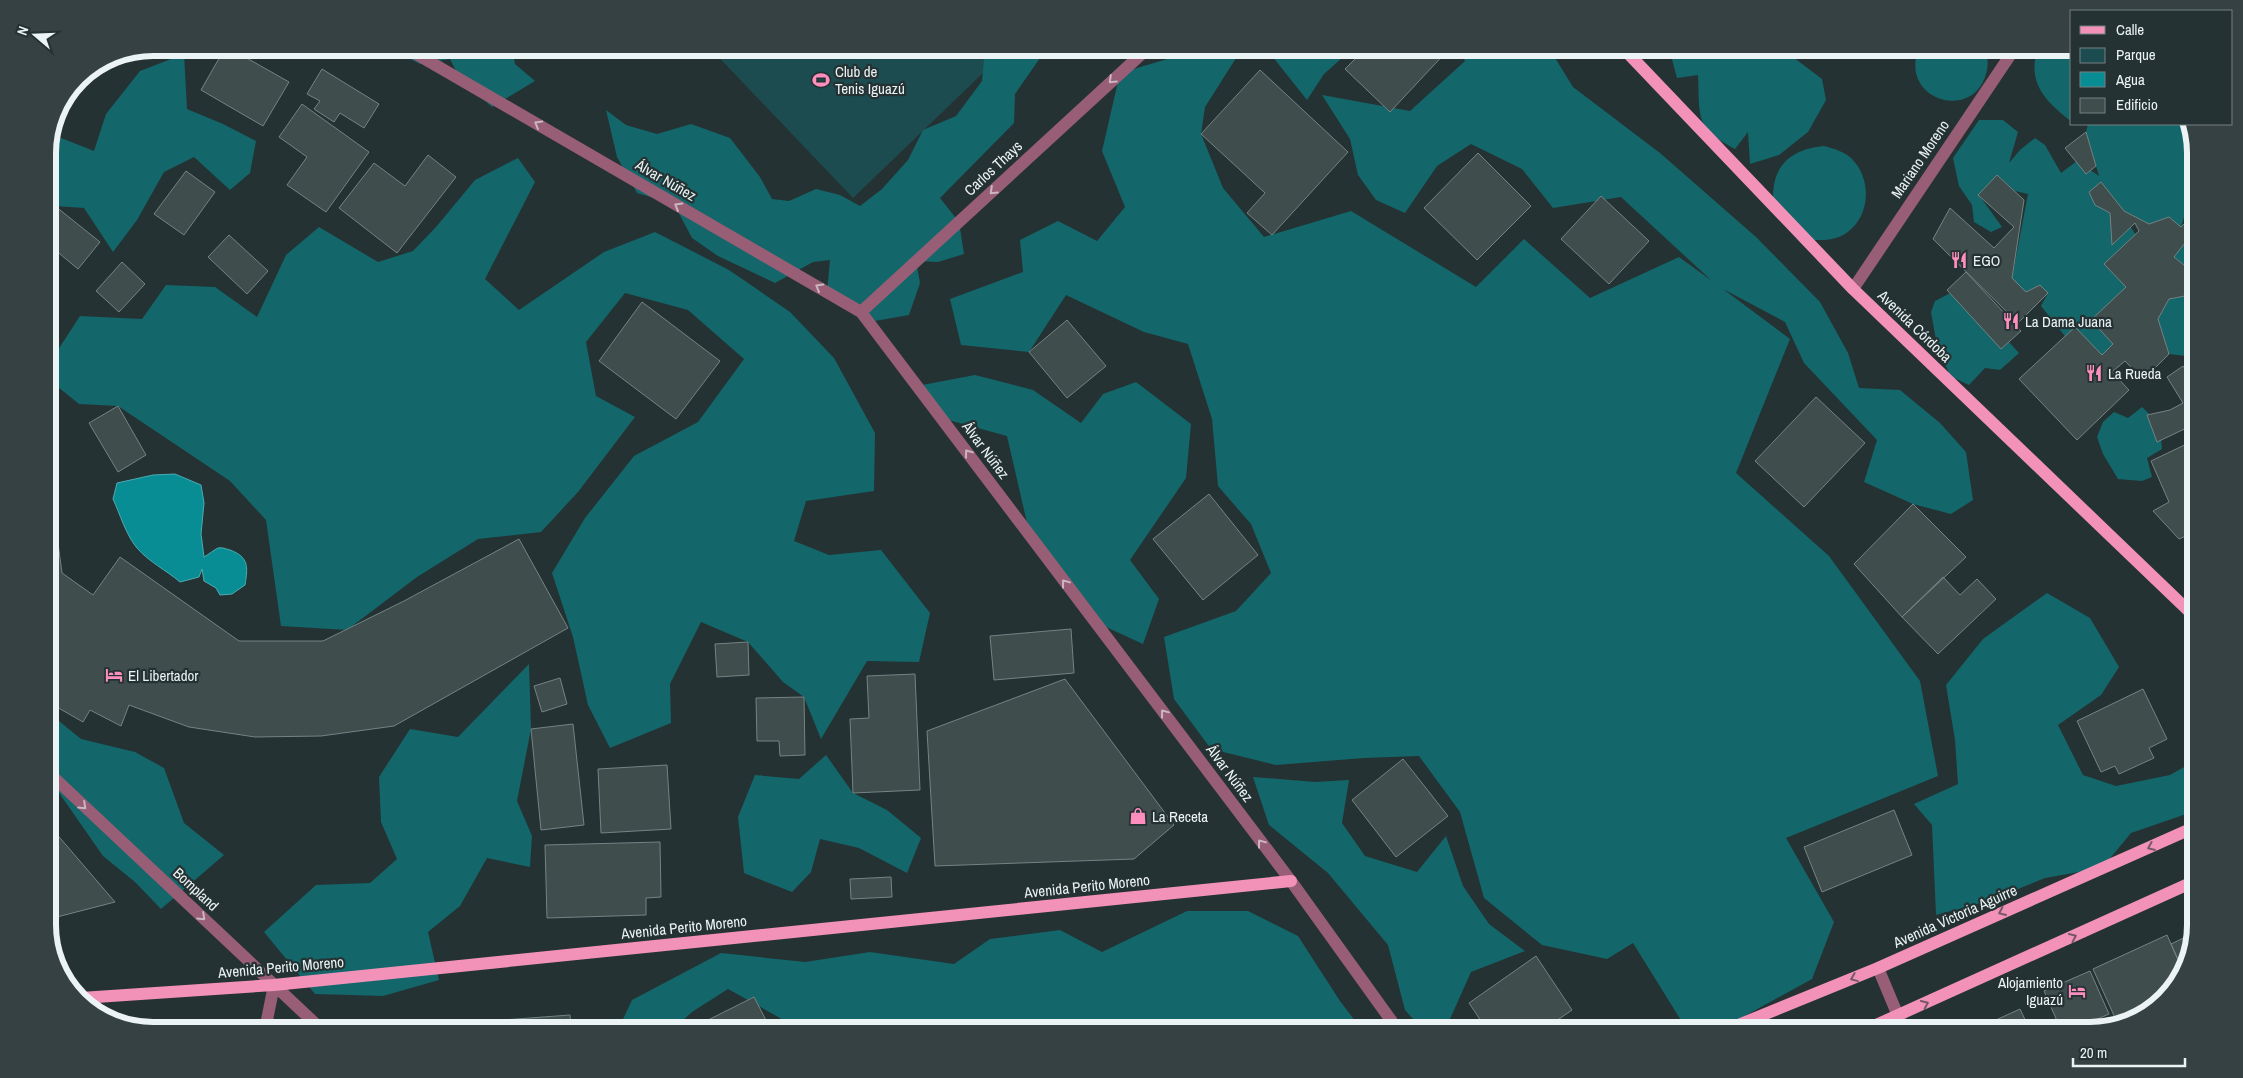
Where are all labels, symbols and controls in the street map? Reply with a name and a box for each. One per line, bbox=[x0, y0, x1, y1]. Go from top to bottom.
north arrow bbox=[10, 10, 60, 60]
legend bbox=[2070, 10, 2233, 125]
text: Calle bbox=[2116, 19, 2144, 40]
text: N bbox=[13, 24, 33, 38]
text: Parque bbox=[2116, 44, 2156, 65]
place label: Club de Tenis Iguazú bbox=[835, 61, 905, 99]
text: Agua bbox=[2115, 69, 2145, 90]
sports icon: Club de Tenis Iguazú bbox=[811, 70, 831, 90]
one-way arrow bbox=[1109, 75, 1118, 84]
text: Edificio bbox=[2116, 94, 2158, 115]
street label: Mariano Moreno bbox=[1886, 116, 1954, 202]
one-way arrow bbox=[534, 121, 543, 131]
street label: Carlos Thays bbox=[959, 136, 1027, 200]
street label: Álvar Núñez bbox=[631, 154, 700, 206]
one-way arrow bbox=[989, 185, 998, 194]
one-way arrow bbox=[675, 202, 684, 212]
restaurant icon: EGO bbox=[1949, 250, 1969, 270]
place label: EGO bbox=[1973, 250, 2000, 271]
one-way arrow bbox=[815, 284, 824, 294]
street label: Avenida Córdoba bbox=[1873, 285, 1957, 367]
restaurant icon: La Dama Juana bbox=[2001, 311, 2021, 331]
place label: La Dama Juana bbox=[2025, 311, 2112, 332]
restaurant icon: La Rueda bbox=[2084, 363, 2104, 383]
place label: La Rueda bbox=[2108, 363, 2162, 384]
street label: Álvar Núñez bbox=[957, 416, 1015, 483]
one-way arrow bbox=[965, 450, 973, 459]
one-way arrow bbox=[1063, 580, 1071, 589]
hotel icon: El Libertador bbox=[104, 665, 124, 685]
place label: El Libertador bbox=[128, 665, 198, 686]
one-way arrow bbox=[1161, 710, 1169, 719]
street label: Álvar Núñez bbox=[1201, 739, 1259, 806]
one-way arrow bbox=[78, 800, 87, 809]
shop icon: La Receta bbox=[1128, 806, 1148, 826]
place label: La Receta bbox=[1152, 806, 1208, 827]
one-way arrow bbox=[1259, 840, 1267, 849]
one-way arrow bbox=[2147, 840, 2156, 851]
street label: Bompland bbox=[169, 862, 223, 916]
street label: Avenida Perito Moreno bbox=[1022, 869, 1151, 903]
street label: Avenida Victoria Aguirre bbox=[1889, 879, 2020, 953]
one-way arrow bbox=[1998, 906, 2007, 917]
street label: Avenida Perito Moreno bbox=[619, 910, 748, 944]
one-way arrow bbox=[196, 911, 205, 920]
one-way arrow bbox=[2068, 932, 2077, 943]
street label: Avenida Perito Moreno bbox=[216, 951, 345, 983]
place label: Alojamiento Iguazú bbox=[1997, 972, 2063, 1010]
one-way arrow bbox=[1850, 973, 1858, 983]
hotel icon: Alojamiento Iguazú bbox=[2067, 981, 2087, 1001]
one-way arrow bbox=[1920, 999, 1929, 1010]
scale bar bbox=[2073, 1036, 2186, 1068]
text: 20 m bbox=[2080, 1042, 2107, 1063]

